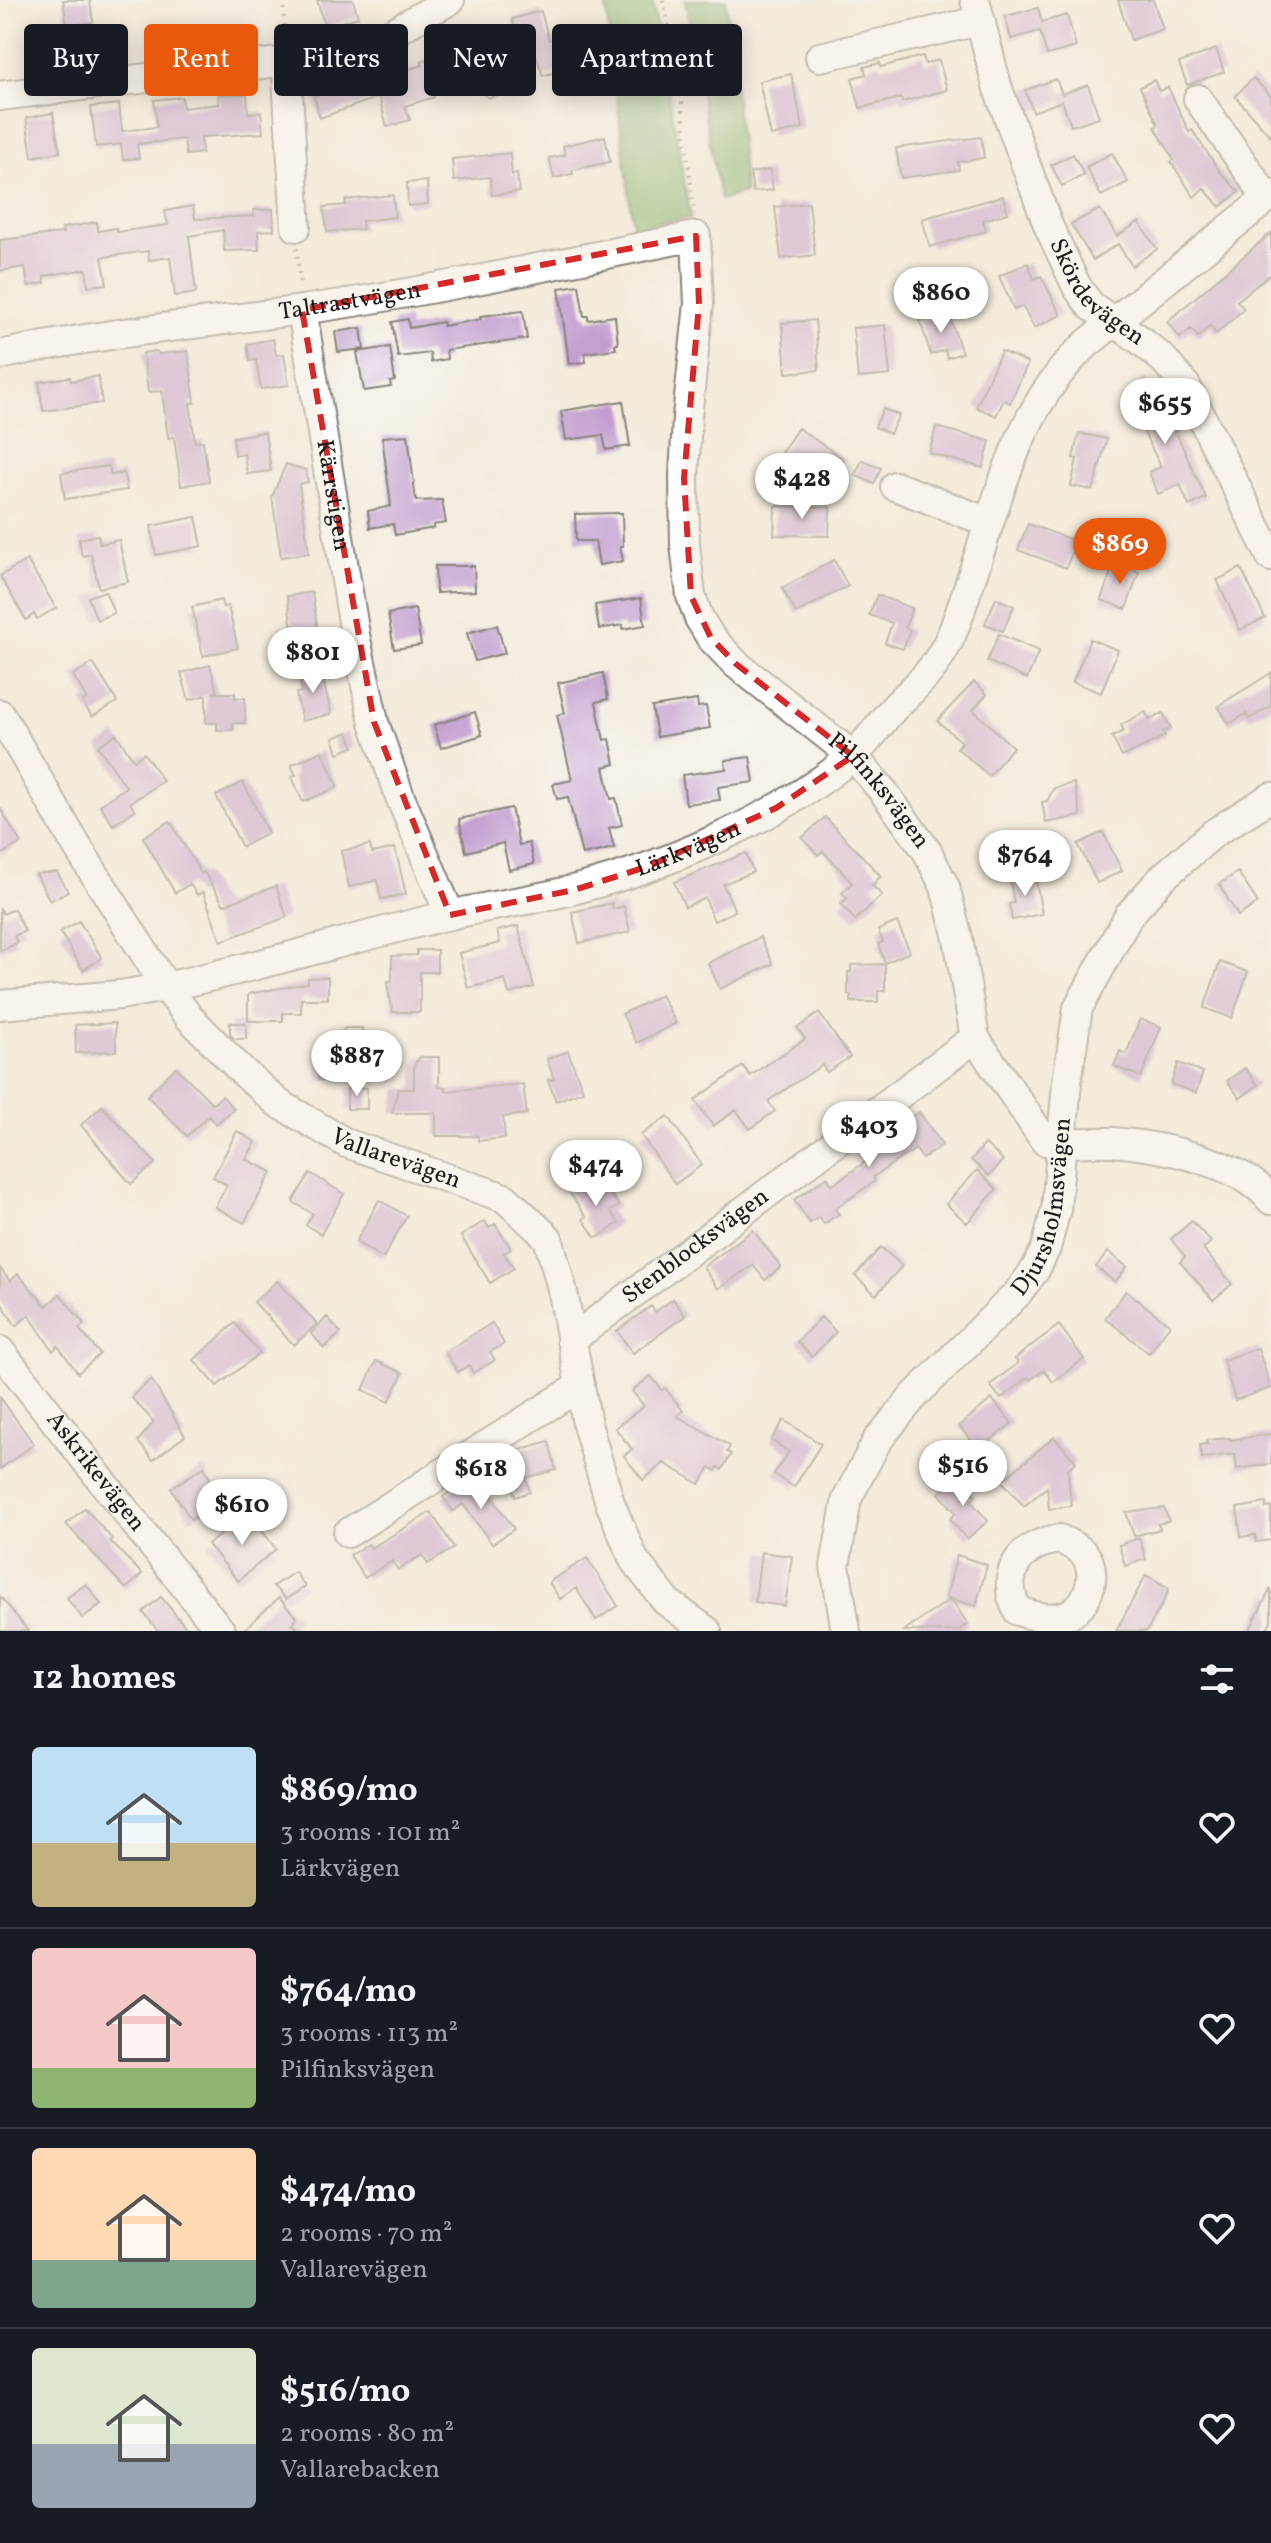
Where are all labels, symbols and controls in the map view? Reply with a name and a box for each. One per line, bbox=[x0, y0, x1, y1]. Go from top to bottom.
chip: Buy bbox=[24, 24, 128, 96]
chip: Rent bbox=[144, 24, 258, 96]
chip: Filters bbox=[274, 24, 408, 96]
chip: New bbox=[424, 24, 536, 96]
chip: Apartment bbox=[552, 24, 742, 96]
street label: Skördevägen bbox=[1040, 233, 1151, 355]
pin: $860 bbox=[894, 267, 988, 335]
street label: Taltrastvägen bbox=[277, 274, 424, 330]
text: $860 bbox=[912, 275, 970, 311]
pin: $655 bbox=[1118, 378, 1212, 446]
text: $655 bbox=[1138, 386, 1192, 422]
street label: Kärrstigen bbox=[306, 437, 358, 554]
pin: $428 bbox=[755, 453, 849, 521]
text: $428 bbox=[773, 461, 831, 497]
pin: $869 bbox=[1073, 518, 1167, 586]
text: $869 bbox=[1091, 526, 1149, 562]
pin: $801 bbox=[266, 627, 360, 695]
text: $801 bbox=[285, 635, 341, 671]
street label: Pilfinksvägen bbox=[820, 725, 937, 856]
street label: Lärkvägen bbox=[631, 813, 747, 887]
pin: $764 bbox=[978, 830, 1072, 898]
text: $764 bbox=[997, 838, 1053, 874]
pin: $887 bbox=[310, 1030, 404, 1098]
text: $887 bbox=[329, 1038, 385, 1074]
pin: $403 bbox=[822, 1101, 916, 1169]
text: $403 bbox=[840, 1109, 898, 1145]
street label: Djursholmsvägen bbox=[1004, 1116, 1081, 1304]
street label: Vallarevägen bbox=[323, 1120, 465, 1198]
pin: $474 bbox=[549, 1140, 643, 1208]
text: $474 bbox=[568, 1148, 624, 1184]
street label: Stenblocksvägen bbox=[615, 1180, 776, 1313]
street label: Askrikevägen bbox=[37, 1405, 153, 1539]
pin: $516 bbox=[916, 1440, 1010, 1508]
pin: $618 bbox=[434, 1443, 528, 1511]
text: $516 bbox=[937, 1448, 989, 1484]
text: $618 bbox=[454, 1451, 508, 1487]
pin: $610 bbox=[195, 1479, 289, 1547]
text: $610 bbox=[214, 1487, 270, 1523]
text: 12 homes bbox=[32, 1656, 176, 1703]
icon: filters bbox=[1195, 1657, 1239, 1701]
text: $869/mo bbox=[280, 1768, 418, 1815]
icon: home bbox=[96, 1779, 192, 1875]
icon: heart bbox=[1195, 1805, 1239, 1849]
text: 3 rooms · 101 m² bbox=[280, 1815, 460, 1851]
text: Lärkvägen bbox=[280, 1851, 400, 1887]
text: $764/mo bbox=[280, 1969, 416, 2016]
icon: home bbox=[96, 1980, 192, 2076]
icon: heart bbox=[1195, 2006, 1239, 2050]
text: 3 rooms · 113 m² bbox=[280, 2016, 458, 2052]
text: Pilfinksvägen bbox=[280, 2052, 435, 2088]
text: $474/mo bbox=[280, 2169, 416, 2216]
icon: home bbox=[96, 2180, 192, 2276]
icon: heart bbox=[1195, 2206, 1239, 2250]
text: 2 rooms · 70 m² bbox=[280, 2216, 452, 2252]
text: Vallarevägen bbox=[280, 2252, 428, 2288]
text: $516/mo bbox=[280, 2369, 410, 2416]
icon: home bbox=[96, 2380, 192, 2476]
icon: heart bbox=[1195, 2406, 1239, 2450]
text: 2 rooms · 80 m² bbox=[280, 2416, 454, 2452]
text: Vallarebacken bbox=[280, 2452, 440, 2488]

